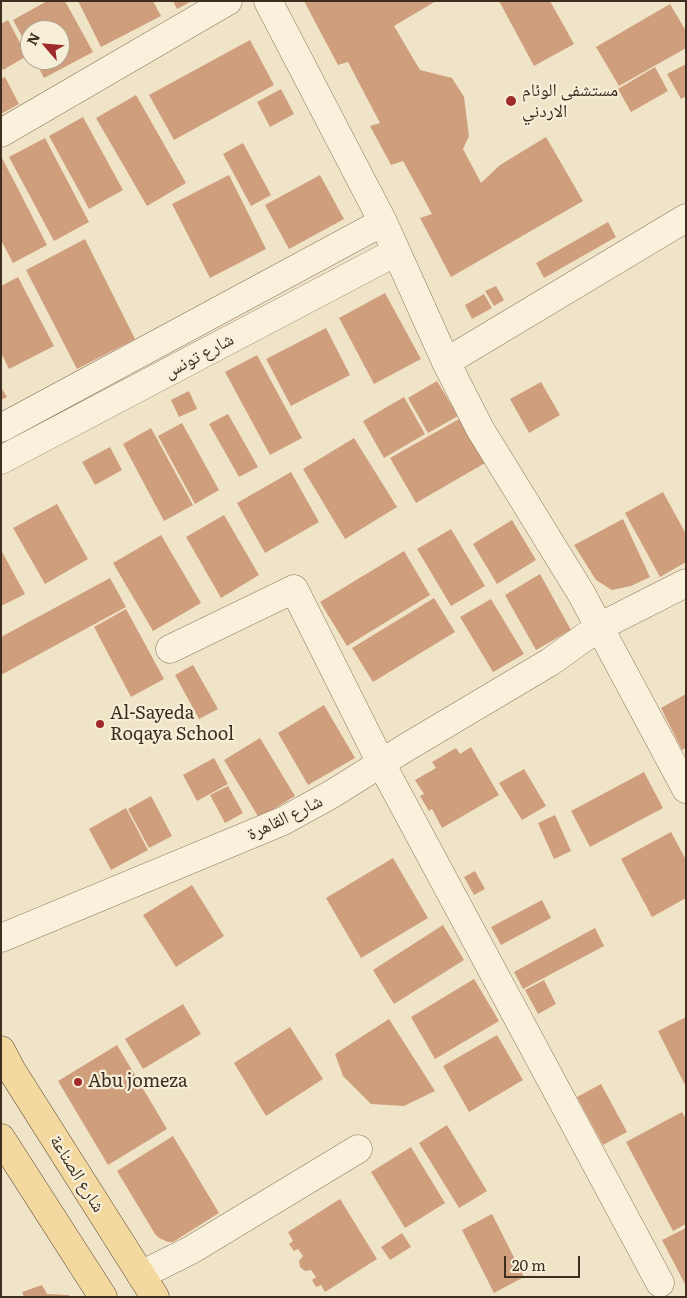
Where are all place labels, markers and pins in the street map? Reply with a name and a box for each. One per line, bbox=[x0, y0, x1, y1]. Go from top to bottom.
place label: مستشفى الوئام الاردني bbox=[522, 80, 618, 122]
marker: مستشفى الوئام الاردني bbox=[504, 94, 518, 108]
place label: Al-Sayeda Roqaya School bbox=[110, 703, 234, 746]
marker: Al-Sayeda Roqaya School bbox=[94, 718, 106, 730]
place label: Abu jomeza bbox=[88, 1071, 188, 1093]
marker: Abu jomeza bbox=[72, 1076, 84, 1088]

